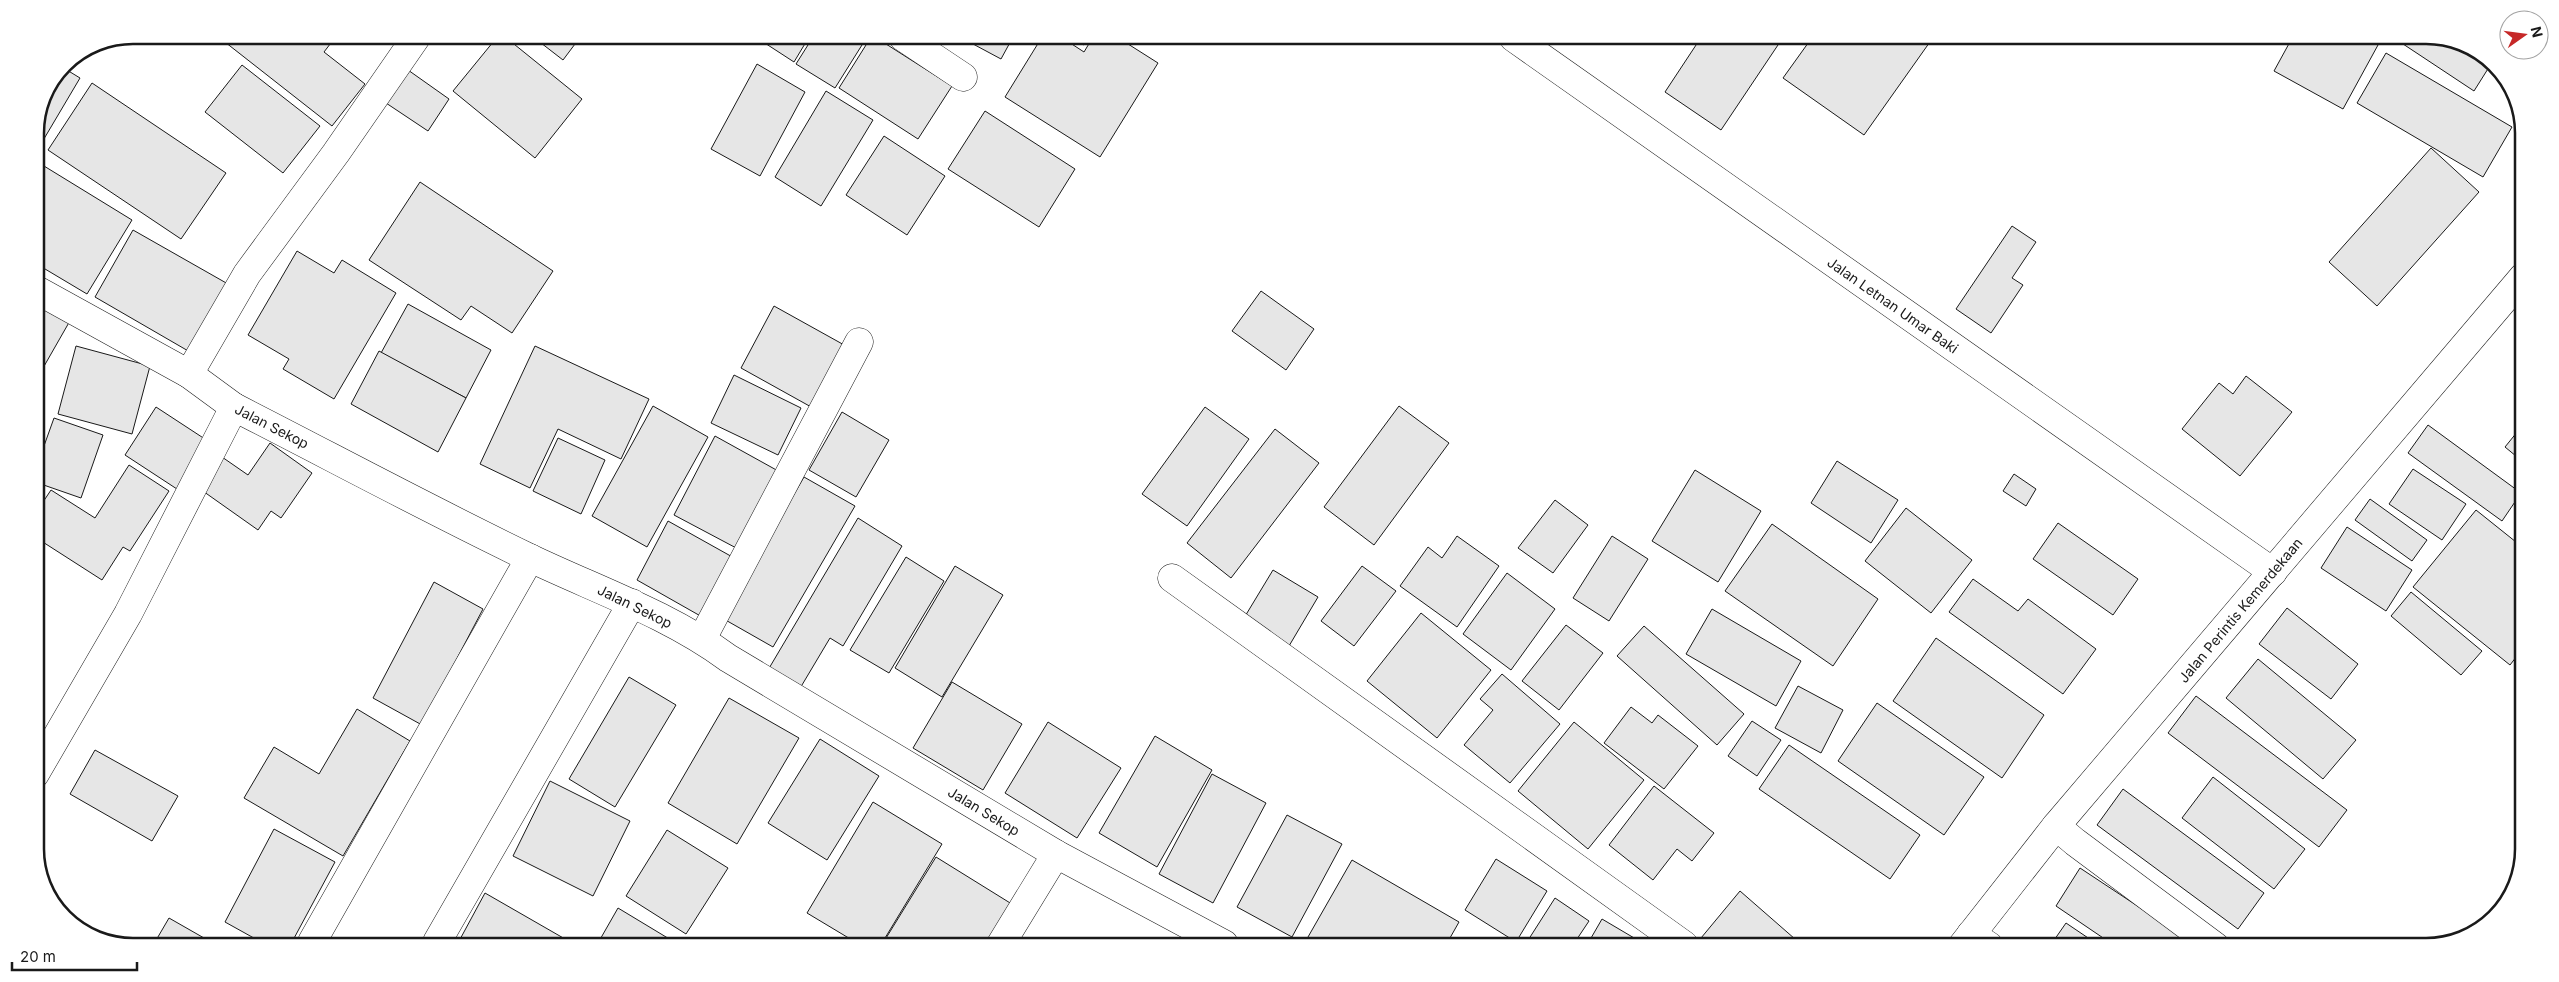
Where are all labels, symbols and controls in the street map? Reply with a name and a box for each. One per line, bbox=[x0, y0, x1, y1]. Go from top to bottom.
north arrow bbox=[2499, 10, 2549, 60]
text: N bbox=[2528, 25, 2547, 39]
street label: Jalan Letnan Umar Baki bbox=[1824, 253, 1962, 357]
street label: Jalan Sekop bbox=[232, 400, 312, 452]
street label: Jalan Perintis Kemerdekaan bbox=[2174, 534, 2306, 686]
street label: Jalan Sekop bbox=[595, 581, 675, 631]
street label: Jalan Sekop bbox=[945, 783, 1023, 839]
scale bar bbox=[12, 940, 138, 972]
text: 20 m bbox=[20, 947, 56, 966]

